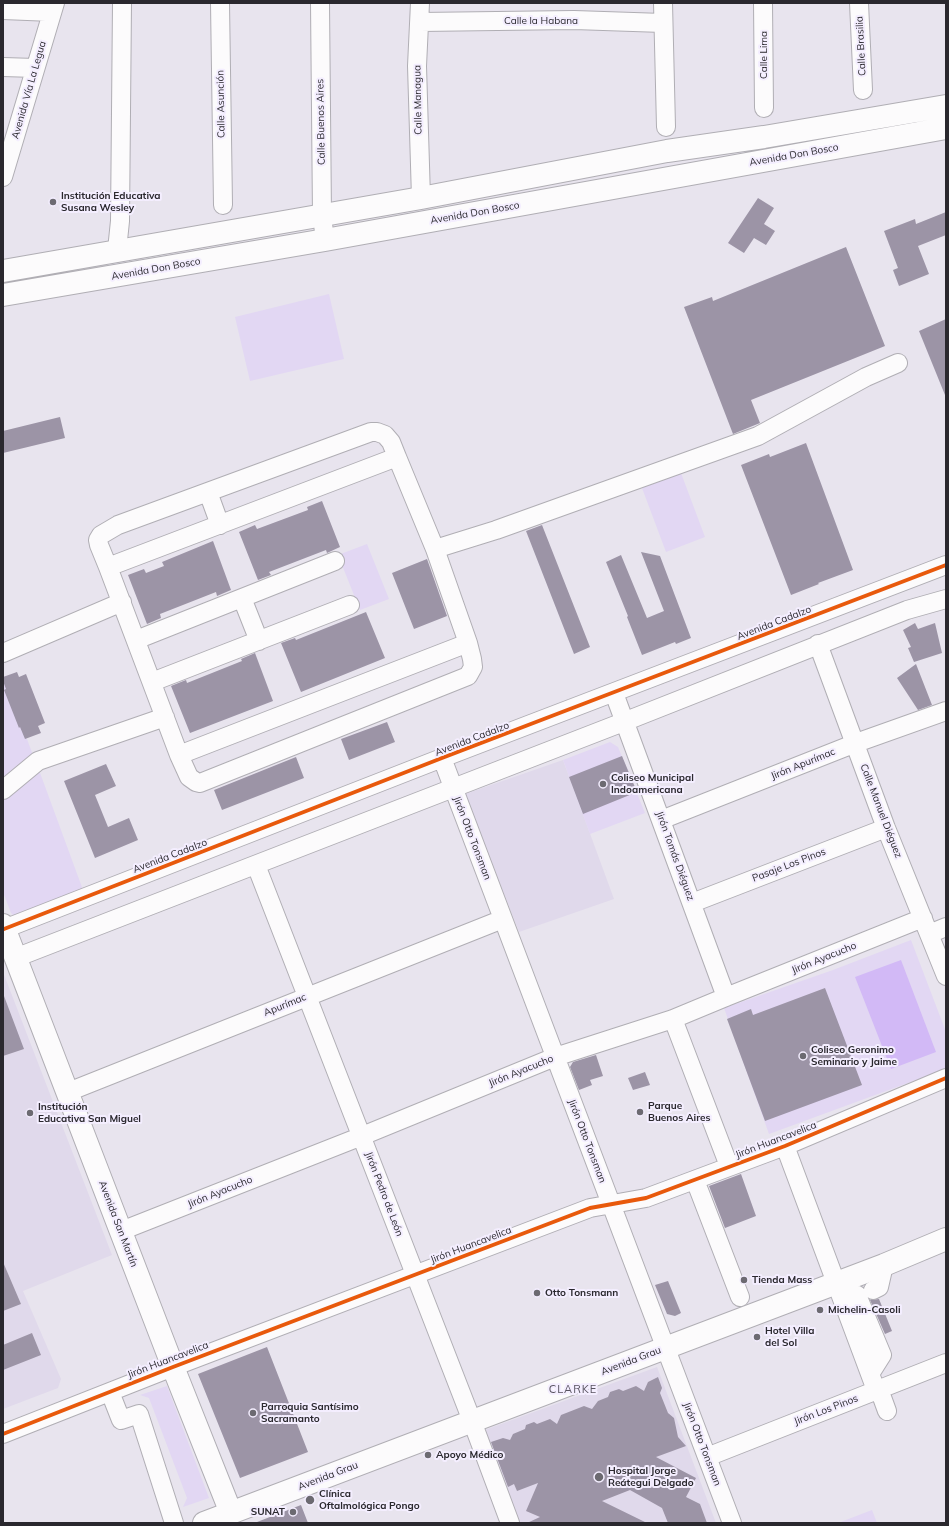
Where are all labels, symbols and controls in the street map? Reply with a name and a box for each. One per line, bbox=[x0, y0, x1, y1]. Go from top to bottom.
street label: Calle la Habana bbox=[504, 15, 578, 27]
street label: Calle Brasilia bbox=[853, 16, 869, 76]
street label: Calle Lima bbox=[758, 31, 770, 79]
street label: Avenida Vía La Legua bbox=[9, 40, 49, 140]
street label: Calle Managua bbox=[411, 65, 425, 135]
street label: Calle Asunción bbox=[214, 70, 228, 138]
street label: Calle Buenos Aires bbox=[314, 79, 328, 165]
street label: Avenida Don Bosco bbox=[748, 141, 840, 169]
place label: Institución Educativa Susana Wesley bbox=[61, 190, 161, 214]
marker: Institución Educativa Susana Wesley bbox=[48, 197, 58, 207]
street label: Avenida Don Bosco bbox=[429, 199, 521, 227]
street label: Avenida Don Bosco bbox=[110, 255, 202, 283]
street label: Avenida Cadalzo bbox=[735, 603, 813, 643]
street label: Avenida Cadalzo bbox=[433, 719, 511, 759]
street label: Jirón Apurímac bbox=[769, 746, 837, 782]
street label: Calle Manuel Diéguez bbox=[858, 762, 904, 860]
place label: Coliseo Municipal Indoamericana bbox=[611, 772, 694, 796]
marker: Coliseo Municipal Indoamericana bbox=[598, 779, 608, 789]
street label: Jirón Otto Tonsman bbox=[451, 794, 493, 882]
street label: Jirón Tomás Diéguez bbox=[653, 810, 697, 902]
street label: Avenida Cadalzo bbox=[131, 836, 209, 876]
street label: Pasaje Los Pinos bbox=[751, 845, 827, 885]
street label: Jirón Ayacucho bbox=[790, 940, 858, 976]
street label: Apurímac bbox=[262, 991, 308, 1019]
place label: Coliseo Geronimo Seminario y Jaime bbox=[811, 1044, 897, 1068]
marker: Coliseo Geronimo Seminario y Jaime bbox=[798, 1051, 808, 1061]
street label: Jirón Ayacucho bbox=[487, 1053, 555, 1089]
street label: Jirón Otto Tonsman bbox=[566, 1097, 608, 1185]
place label: Parque Buenos Aires bbox=[648, 1100, 710, 1124]
place label: Institución Educativa San Miguel bbox=[38, 1101, 141, 1124]
marker: Parque Buenos Aires bbox=[635, 1107, 645, 1117]
marker: Institución Educativa San Miguel bbox=[25, 1108, 35, 1118]
street label: Jirón Huancavelica bbox=[734, 1119, 818, 1161]
street label: Jirón Pedro de León bbox=[362, 1150, 406, 1238]
street label: Jirón Ayacucho bbox=[186, 1174, 254, 1210]
street label: Avenida San Martín bbox=[96, 1179, 140, 1269]
street label: Jirón Huancavelica bbox=[429, 1224, 513, 1266]
place label: Tienda Mass bbox=[752, 1274, 812, 1286]
marker: Tienda Mass bbox=[739, 1275, 749, 1285]
place label: Otto Tonsmann bbox=[545, 1287, 618, 1299]
marker: Otto Tonsmann bbox=[532, 1288, 542, 1298]
place label: Michelin-Casoli bbox=[828, 1304, 901, 1316]
marker: Michelin-Casoli bbox=[815, 1305, 825, 1315]
place label: Hotel Villa del Sol bbox=[765, 1325, 814, 1348]
marker: Hotel Villa del Sol bbox=[752, 1332, 762, 1342]
street label: Jirón Huancavelica bbox=[126, 1339, 210, 1381]
street label: Avenida Grau bbox=[599, 1344, 663, 1378]
district label: CLARKE bbox=[549, 1383, 597, 1397]
street label: Jirón Los Pinos bbox=[792, 1392, 860, 1428]
street label: Jirón Otto Tonsman bbox=[681, 1400, 723, 1488]
place label: Parroquia Santísimo Sacramanto bbox=[261, 1401, 359, 1424]
marker: Parroquia Santísimo Sacramanto bbox=[248, 1408, 258, 1418]
place label: Apoyo Médico bbox=[436, 1449, 503, 1461]
marker: Apoyo Médico bbox=[423, 1450, 433, 1460]
street label: Avenida Grau bbox=[296, 1459, 360, 1493]
place label: Hospital Jorge Reátegui Delgado bbox=[608, 1465, 694, 1488]
marker: Hospital Jorge Reátegui Delgado bbox=[593, 1471, 605, 1483]
place label: Clínica Oftalmológica Pongo bbox=[319, 1488, 420, 1512]
marker: Clínica Oftalmológica Pongo bbox=[304, 1494, 316, 1506]
place label: SUNAT bbox=[251, 1506, 285, 1518]
marker: SUNAT bbox=[288, 1507, 298, 1517]

